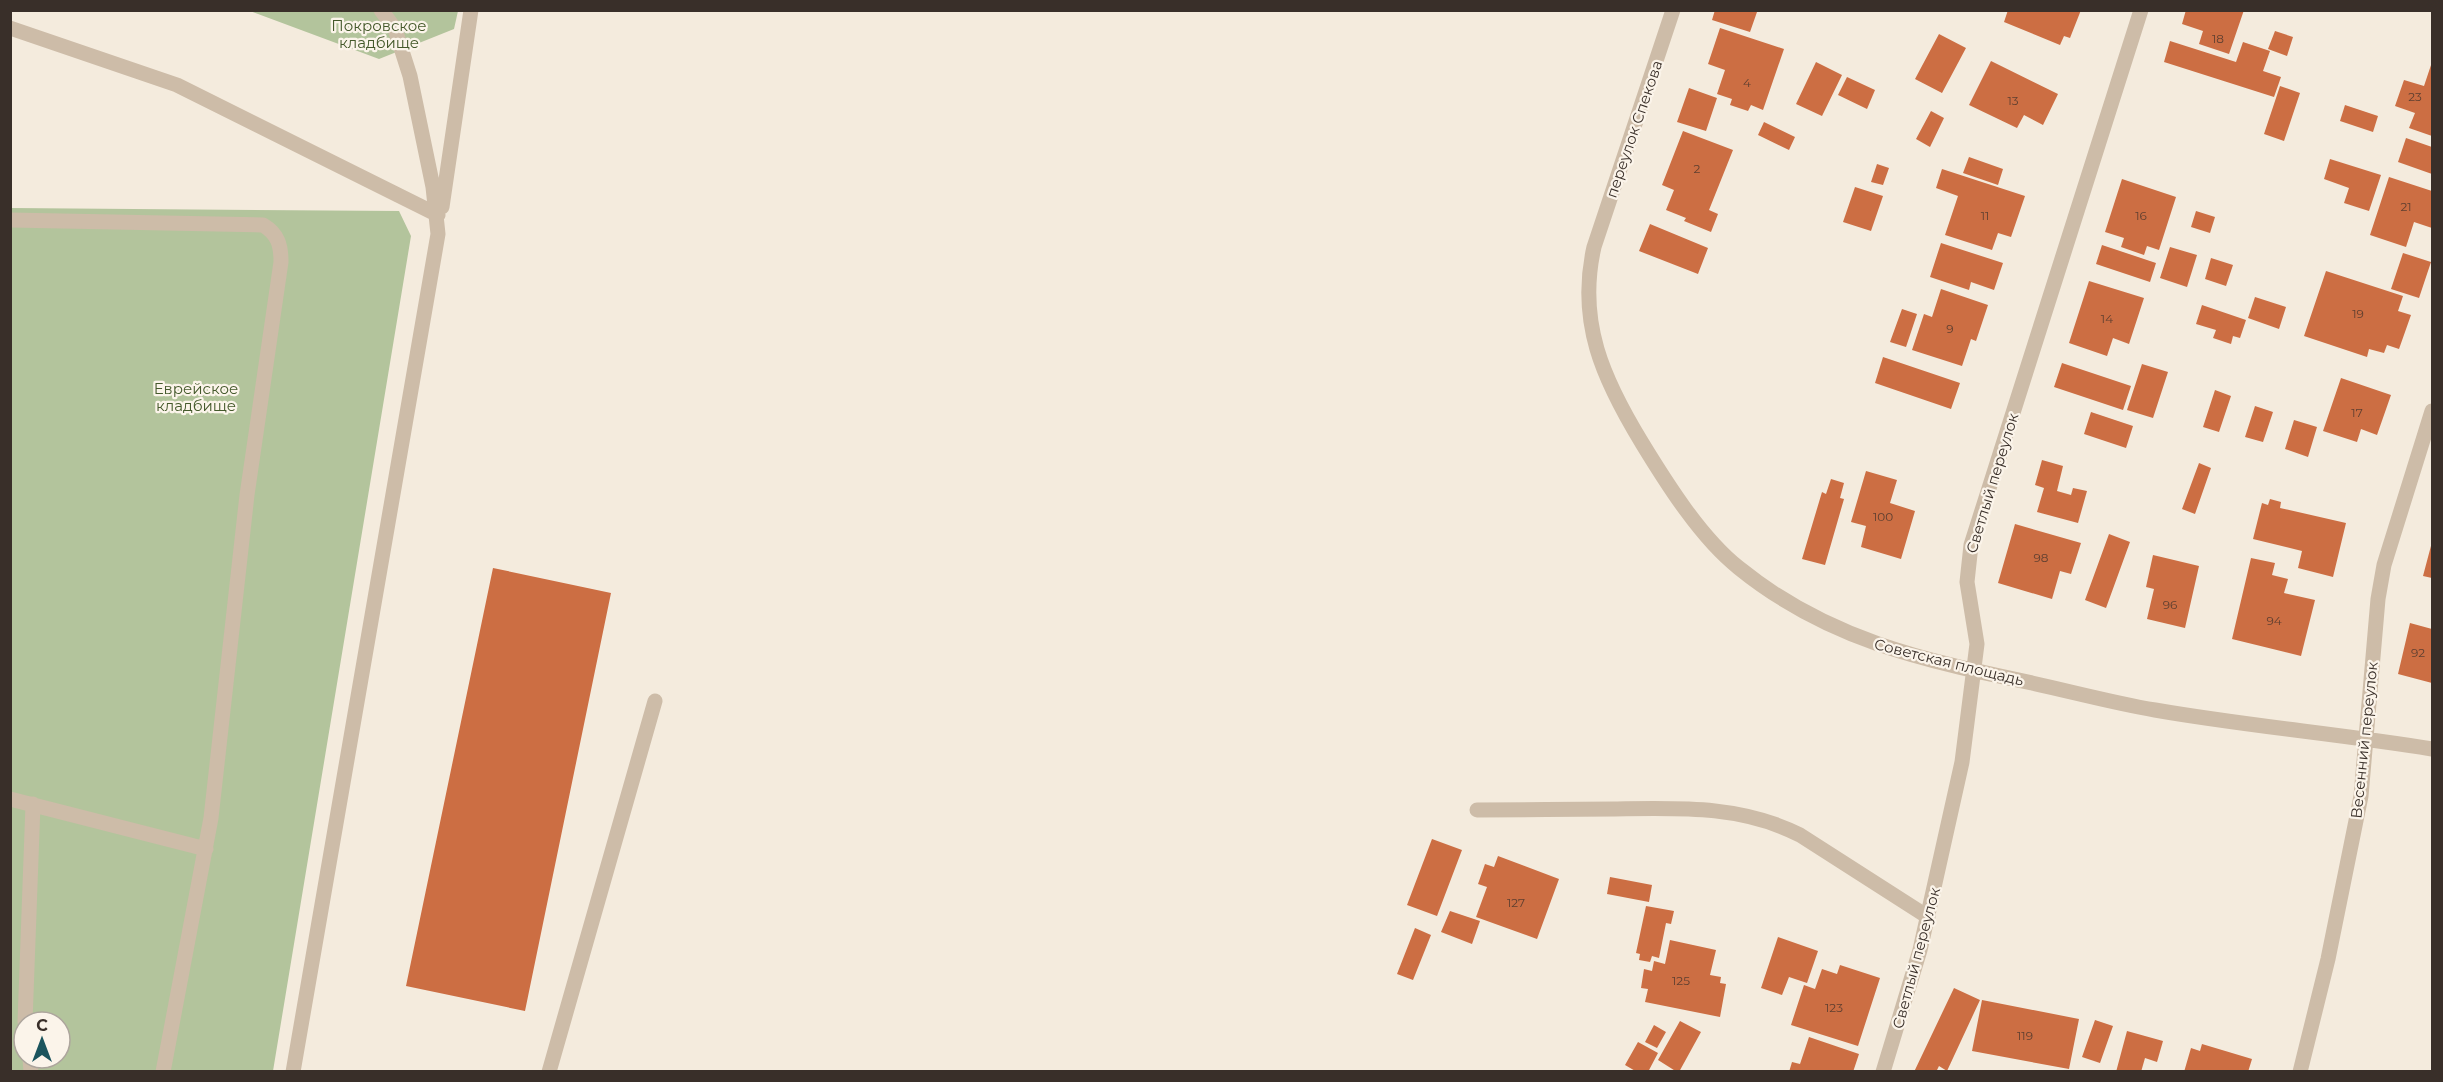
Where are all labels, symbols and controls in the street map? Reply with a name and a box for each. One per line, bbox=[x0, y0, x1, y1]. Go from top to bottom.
park label: Покровское кладбище bbox=[331, 16, 427, 52]
house number: 18 bbox=[2212, 31, 2224, 46]
street label: переулок Спекова bbox=[1602, 58, 1666, 200]
house number: 4 bbox=[1743, 75, 1751, 90]
house number: 23 bbox=[2408, 89, 2422, 104]
house number: 13 bbox=[2007, 93, 2019, 108]
house number: 2 bbox=[1694, 161, 1701, 176]
house number: 21 bbox=[2400, 199, 2412, 214]
house number: 11 bbox=[1981, 208, 1989, 223]
house number: 16 bbox=[2135, 208, 2147, 223]
house number: 19 bbox=[2352, 306, 2364, 321]
house number: 14 bbox=[2101, 311, 2113, 326]
house number: 9 bbox=[1946, 321, 1954, 336]
park label: Еврейское кладбище bbox=[154, 379, 238, 415]
house number: 17 bbox=[2351, 405, 2363, 420]
street label: Светлый переулок bbox=[1962, 410, 2022, 555]
house number: 100 bbox=[1873, 509, 1893, 524]
house number: 98 bbox=[2034, 550, 2049, 565]
house number: 96 bbox=[2163, 597, 2177, 612]
house number: 94 bbox=[2266, 613, 2282, 628]
street label: Советская площадь bbox=[1872, 634, 2026, 690]
house number: 92 bbox=[2411, 645, 2425, 660]
street label: Весенний переулок bbox=[2346, 660, 2382, 819]
street label: Светлый переулок bbox=[1888, 885, 1944, 1031]
house number: 127 bbox=[1507, 895, 1525, 910]
house number: 125 bbox=[1672, 973, 1690, 988]
house number: 123 bbox=[1825, 1000, 1843, 1015]
north arrow bbox=[12, 1010, 72, 1070]
text: С bbox=[36, 1016, 48, 1035]
house number: 119 bbox=[2017, 1028, 2033, 1043]

